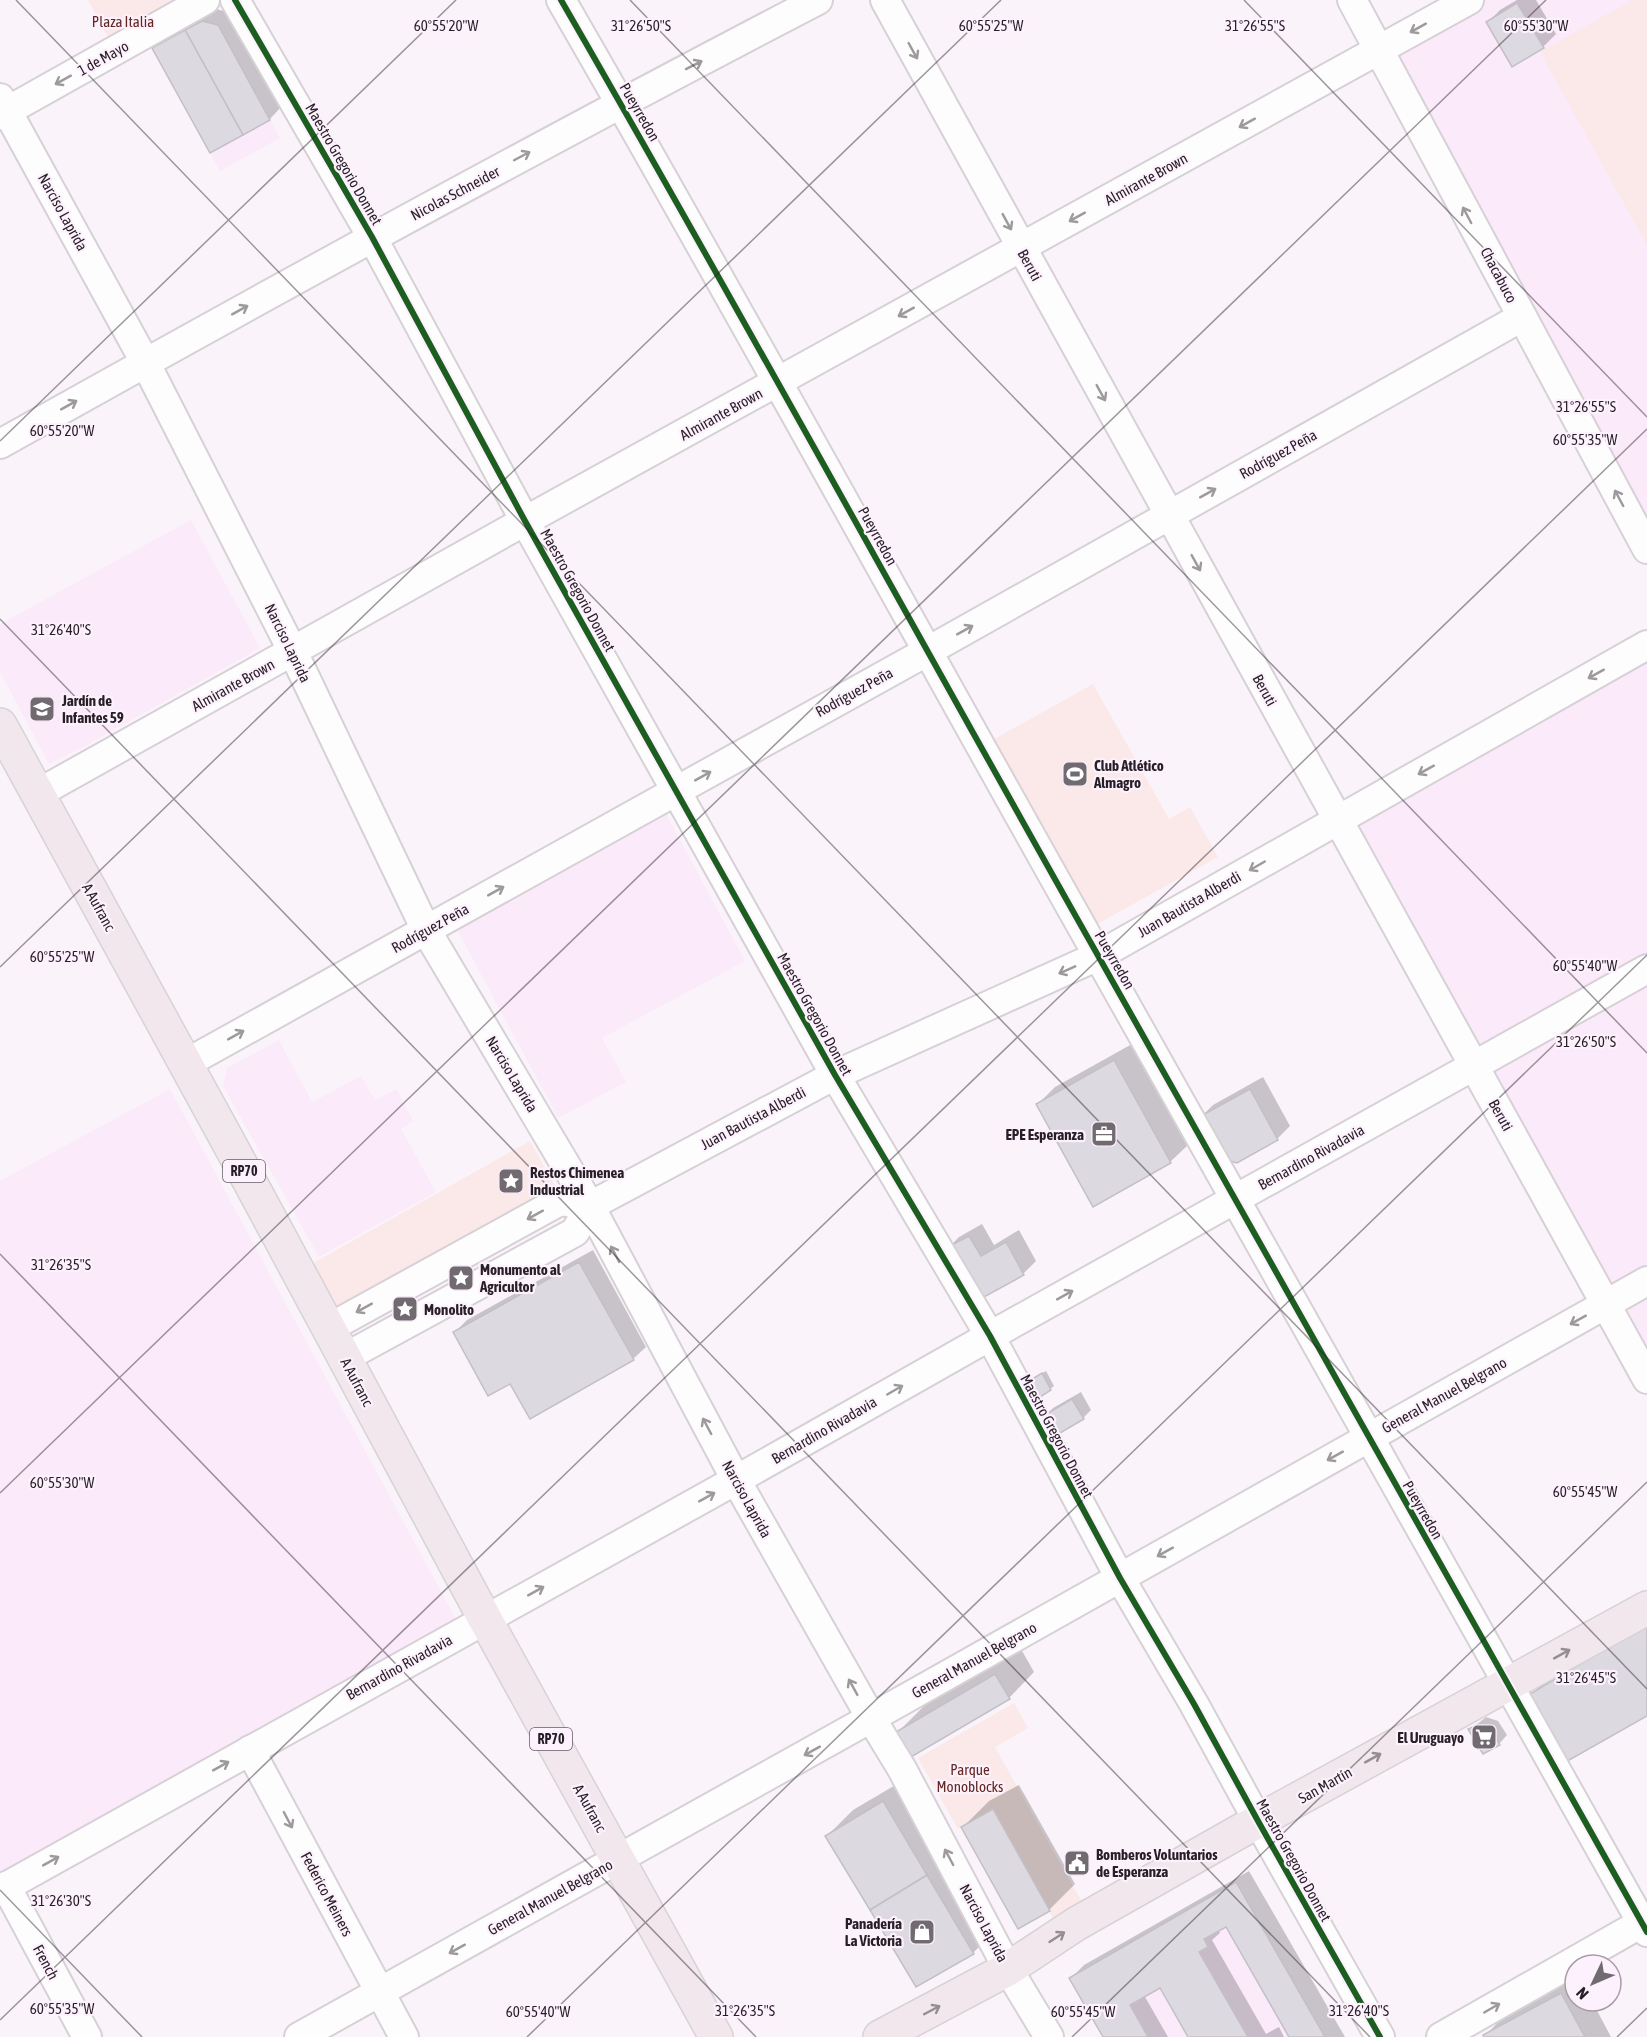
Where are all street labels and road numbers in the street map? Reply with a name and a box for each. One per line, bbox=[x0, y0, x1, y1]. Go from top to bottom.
street label: 1 de Mayo bbox=[75, 37, 131, 79]
street label: Pueyrredon bbox=[617, 80, 663, 144]
street label: Maestro Gregorio Donnet bbox=[302, 100, 386, 228]
street label: Almirante Brown bbox=[1102, 149, 1190, 209]
street label: Nicolas Schneider bbox=[408, 162, 503, 224]
street label: Narciso Laprida bbox=[35, 170, 91, 254]
street label: Chacabuco bbox=[1477, 244, 1521, 306]
street label: Beruti bbox=[1014, 246, 1046, 284]
street label: Almirante Brown bbox=[677, 384, 765, 444]
street label: Rodríguez Peña bbox=[1236, 426, 1320, 482]
street label: Pueyrredon bbox=[855, 504, 901, 568]
street label: Maestro Gregorio Donnet bbox=[537, 526, 619, 654]
street label: Narciso Laprida bbox=[262, 601, 314, 685]
street label: Almirante Brown bbox=[189, 655, 277, 715]
street label: Rodríguez Peña bbox=[812, 664, 896, 720]
street label: Beruti bbox=[1249, 671, 1281, 709]
street label: Juan Bautista Alberdi bbox=[1134, 868, 1244, 940]
street label: A Aufranc bbox=[79, 880, 119, 934]
street label: Rodríguez Peña bbox=[388, 900, 472, 956]
street label: Pueyrredon bbox=[1092, 928, 1138, 992]
street label: Maestro Gregorio Donnet bbox=[774, 950, 856, 1078]
street label: Narciso Laprida bbox=[483, 1033, 541, 1115]
street label: Juan Bautista Alberdi bbox=[698, 1083, 808, 1153]
street label: Beruti bbox=[1485, 1096, 1517, 1134]
street label: Bernardino Rivadavia bbox=[1255, 1121, 1367, 1193]
road number: RP70 bbox=[223, 1160, 265, 1182]
street label: General Manuel Belgrano bbox=[1379, 1354, 1509, 1436]
street label: A Aufranc bbox=[337, 1355, 377, 1409]
street label: Maestro Gregorio Donnet bbox=[1017, 1371, 1097, 1501]
street label: Bernardino Rivadavia bbox=[768, 1393, 880, 1467]
street label: Narciso Laprida bbox=[719, 1457, 775, 1541]
street label: Pueyrredon bbox=[1400, 1478, 1446, 1542]
street label: General Manuel Belgrano bbox=[909, 1619, 1039, 1701]
street label: Bernardino Rivadavia bbox=[343, 1631, 455, 1703]
road number: RP70 bbox=[530, 1728, 572, 1750]
street label: San Martín bbox=[1295, 1763, 1355, 1807]
street label: A Aufranc bbox=[570, 1781, 610, 1835]
street label: Maestro Gregorio Donnet bbox=[1253, 1796, 1335, 1924]
street label: Federico Meiners bbox=[298, 1849, 356, 1939]
street label: General Manuel Belgrano bbox=[485, 1856, 615, 1938]
street label: Narciso Laprida bbox=[956, 1881, 1012, 1965]
street label: French bbox=[30, 1942, 62, 1982]

